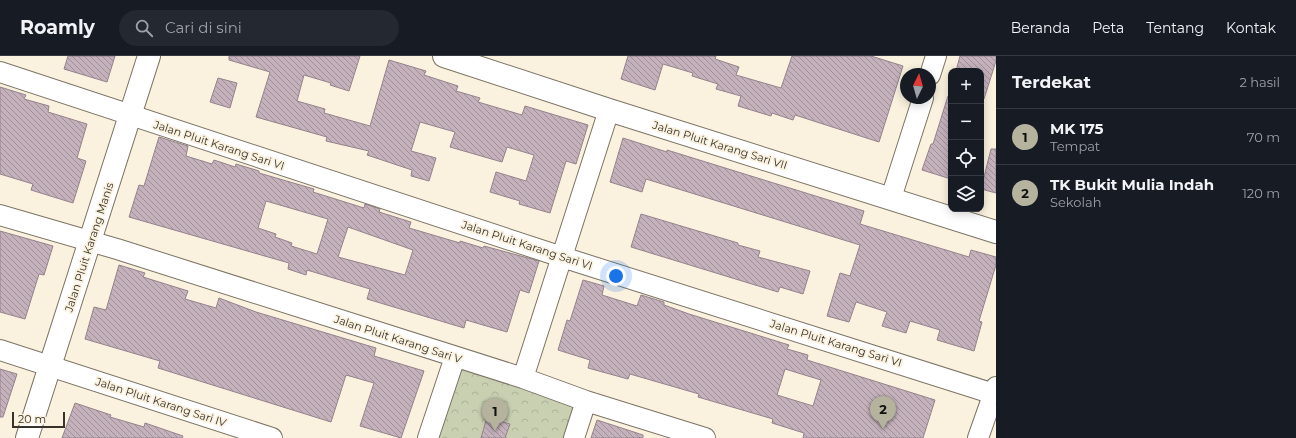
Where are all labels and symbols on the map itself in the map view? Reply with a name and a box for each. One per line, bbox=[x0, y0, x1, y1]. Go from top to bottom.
north arrow bbox=[900, 68, 936, 104]
street label: Jalan Pluit Karang Sari VI bbox=[151, 117, 286, 173]
street label: Jalan Pluit Karang Sari VII bbox=[650, 118, 789, 172]
street label: Jalan Pluit Karang Manis bbox=[61, 180, 117, 315]
street label: Jalan Pluit Karang Sari VI bbox=[459, 217, 594, 273]
your location bbox=[606, 266, 626, 286]
street label: Jalan Pluit Karang Sari V bbox=[331, 311, 464, 366]
street label: Jalan Pluit Karang Sari VI bbox=[768, 316, 904, 370]
street label: Jalan Pluit Karang Sari IV bbox=[93, 374, 229, 430]
pin: 2 bbox=[870, 396, 896, 429]
pin: 1 bbox=[482, 398, 508, 431]
scale bar bbox=[12, 410, 65, 429]

